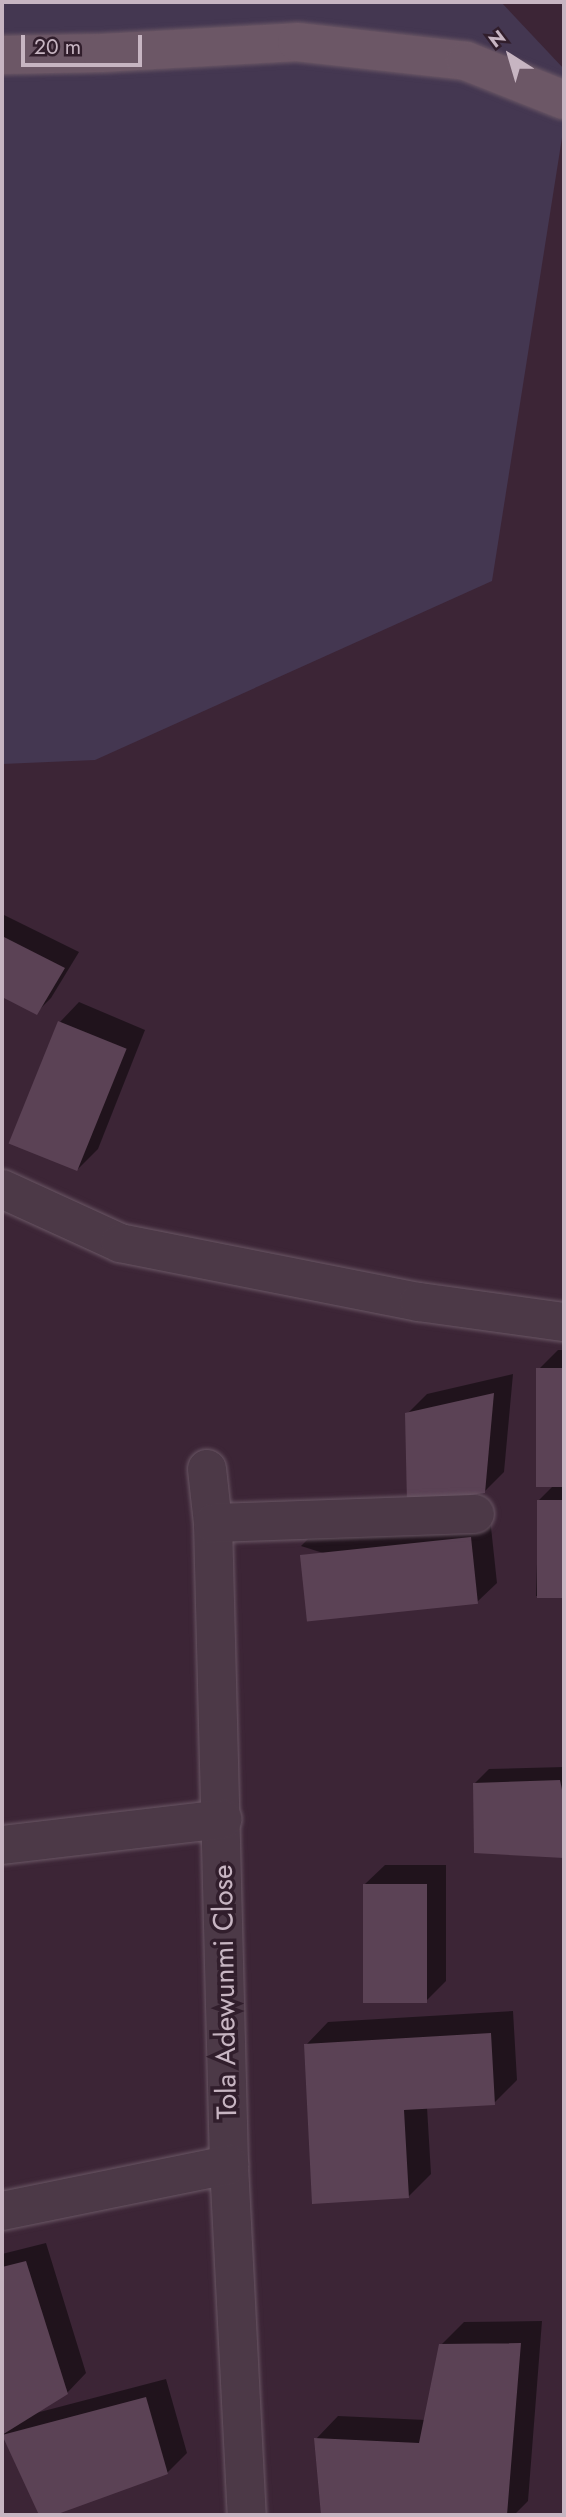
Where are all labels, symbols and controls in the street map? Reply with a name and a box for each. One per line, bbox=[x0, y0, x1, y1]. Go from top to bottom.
scale bar bbox=[24, 21, 145, 65]
north arrow bbox=[475, 21, 545, 91]
text: N bbox=[483, 24, 511, 54]
text: 20 m bbox=[34, 32, 81, 62]
street label: Tola Adewunmi Close bbox=[206, 1864, 244, 2120]

